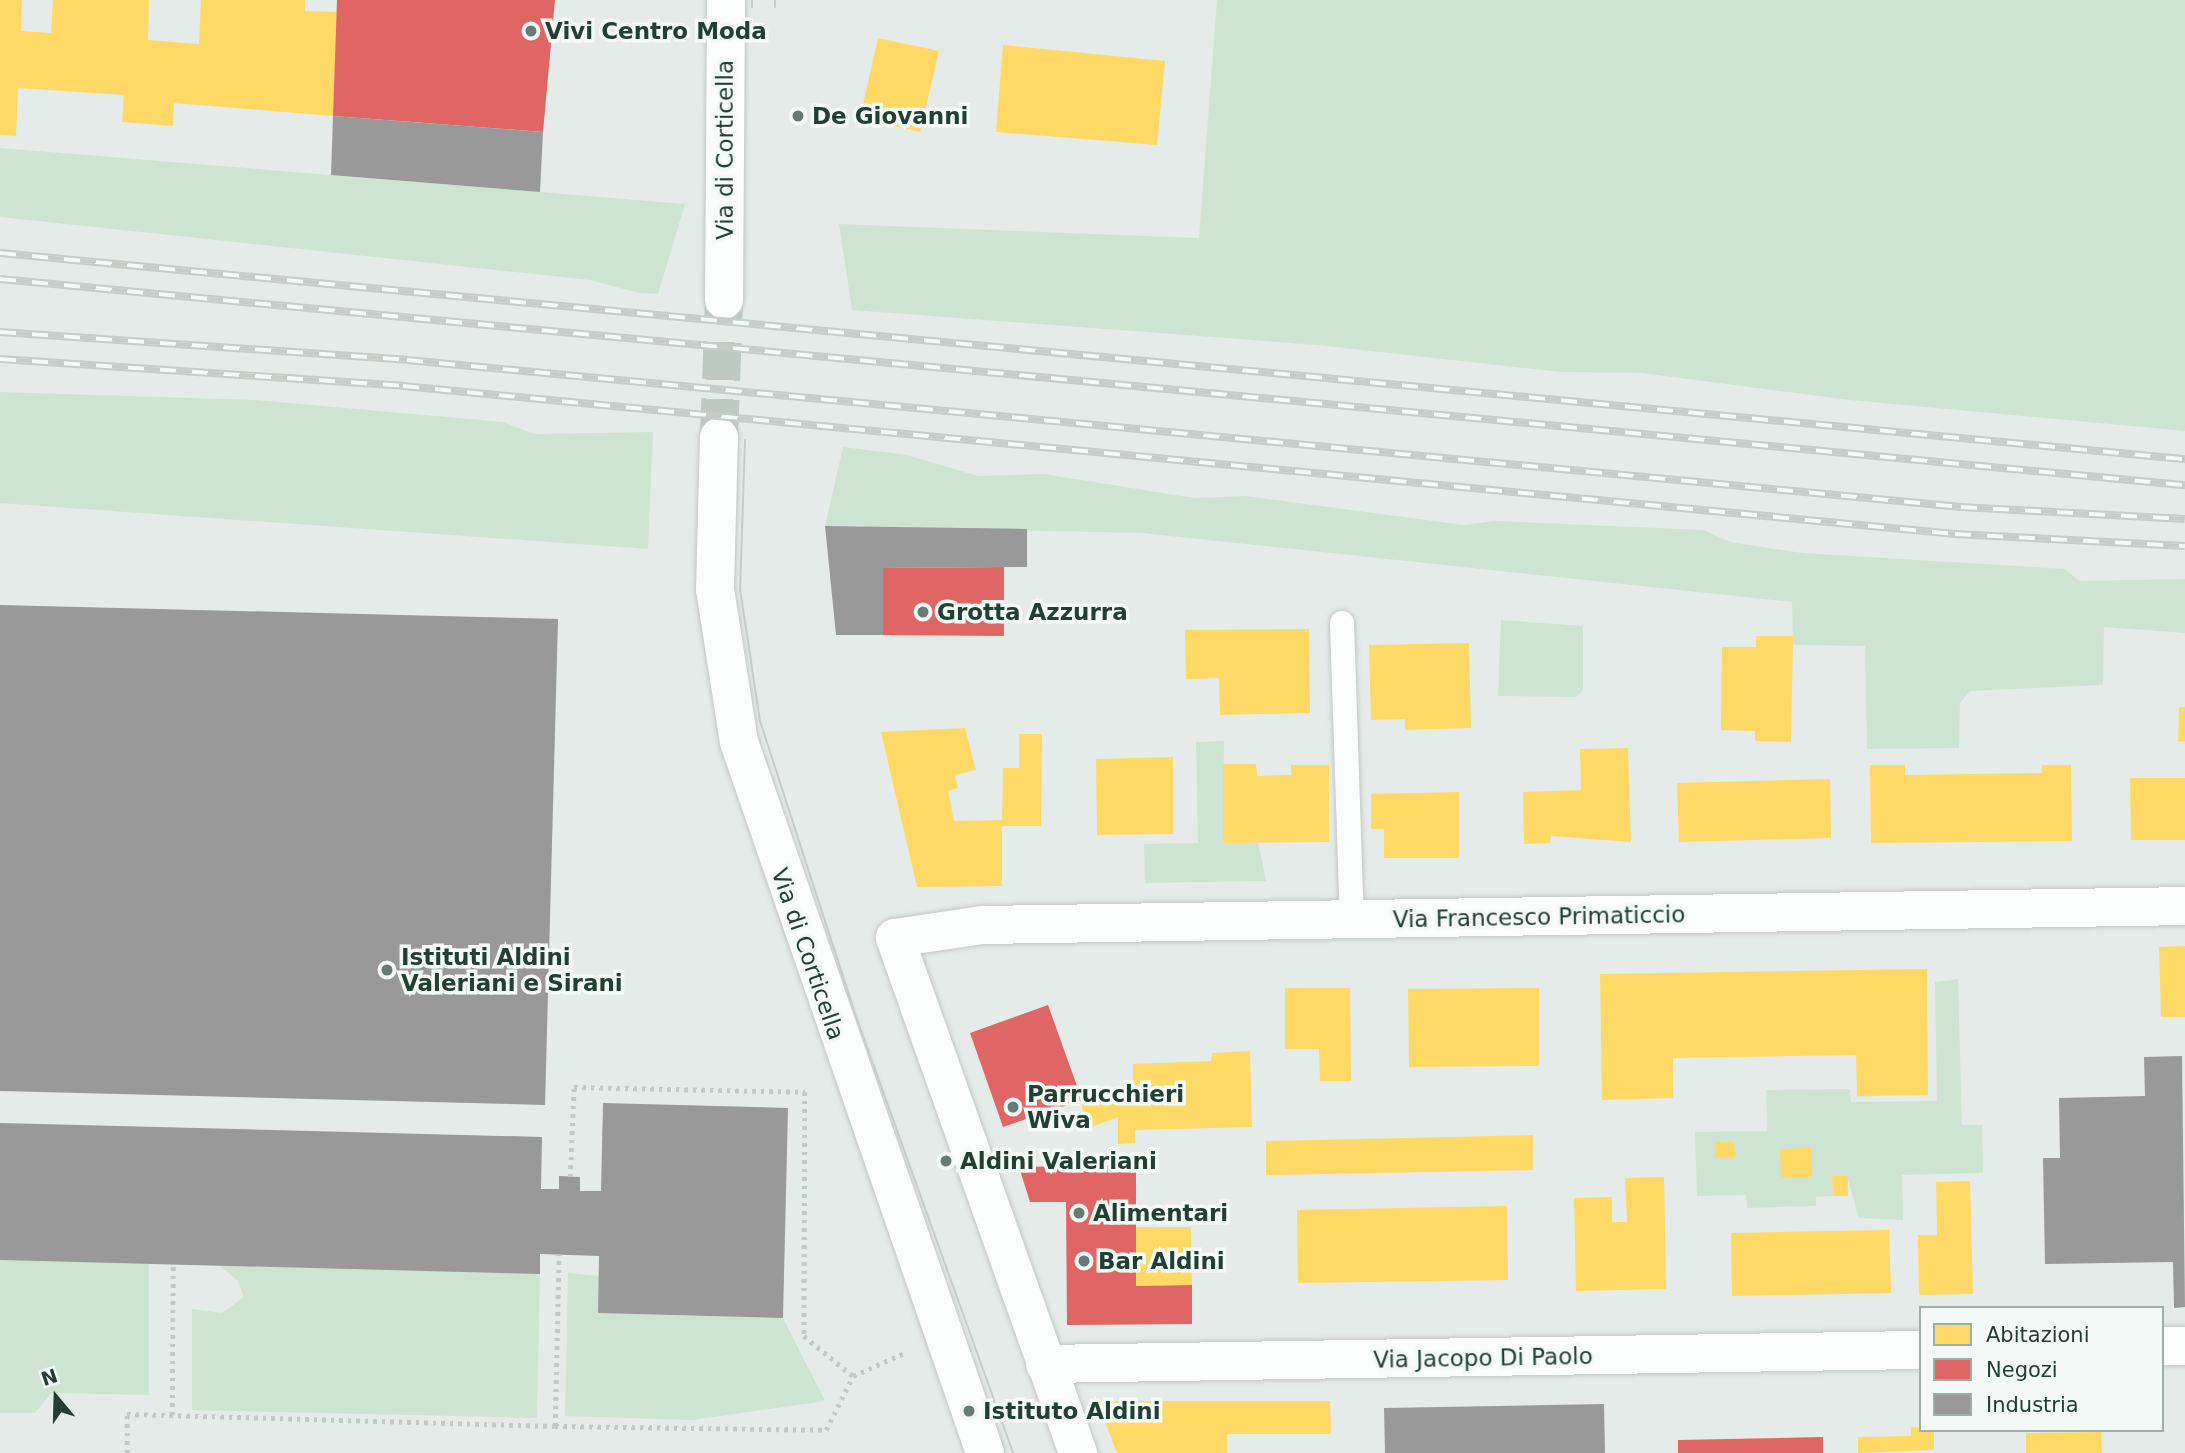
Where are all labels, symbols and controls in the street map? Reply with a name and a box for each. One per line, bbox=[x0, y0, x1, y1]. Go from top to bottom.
place label: Vivi Centro Moda bbox=[545, 17, 767, 45]
marker: Vivi Centro Moda bbox=[523, 23, 539, 39]
street label: Via di Corticella bbox=[711, 60, 739, 240]
place label: De Giovanni bbox=[812, 102, 968, 130]
marker: De Giovanni bbox=[790, 108, 806, 124]
place label: Grotta Azzurra bbox=[937, 598, 1128, 626]
marker: Grotta Azzurra bbox=[915, 604, 931, 620]
street label: Via di Corticella bbox=[766, 864, 850, 1044]
street label: Via Francesco Primaticcio bbox=[1393, 901, 1685, 933]
place label: Istituti Aldini Valeriani e Sirani bbox=[401, 943, 623, 997]
marker: Istituti Aldini Valeriani e Sirani bbox=[379, 962, 395, 978]
place label: Parrucchieri Wiva bbox=[1027, 1080, 1184, 1134]
marker: Parrucchieri Wiva bbox=[1005, 1099, 1021, 1115]
place label: Aldini Valeriani bbox=[960, 1147, 1157, 1175]
marker: Aldini Valeriani bbox=[938, 1153, 954, 1169]
place label: Alimentari bbox=[1093, 1199, 1228, 1227]
marker: Alimentari bbox=[1071, 1205, 1087, 1221]
place label: Bar Aldini bbox=[1098, 1247, 1225, 1275]
marker: Bar Aldini bbox=[1076, 1253, 1092, 1269]
legend bbox=[1919, 1306, 2164, 1432]
text: Abitazioni bbox=[1986, 1323, 2089, 1347]
street label: Via Jacopo Di Paolo bbox=[1373, 1342, 1593, 1374]
text: Negozi bbox=[1986, 1358, 2058, 1382]
north arrow bbox=[21, 1362, 91, 1432]
text: N bbox=[38, 1364, 60, 1390]
text: Industria bbox=[1986, 1393, 2079, 1417]
place label: Istituto Aldini bbox=[983, 1397, 1161, 1425]
marker: Istituto Aldini bbox=[961, 1403, 977, 1419]

